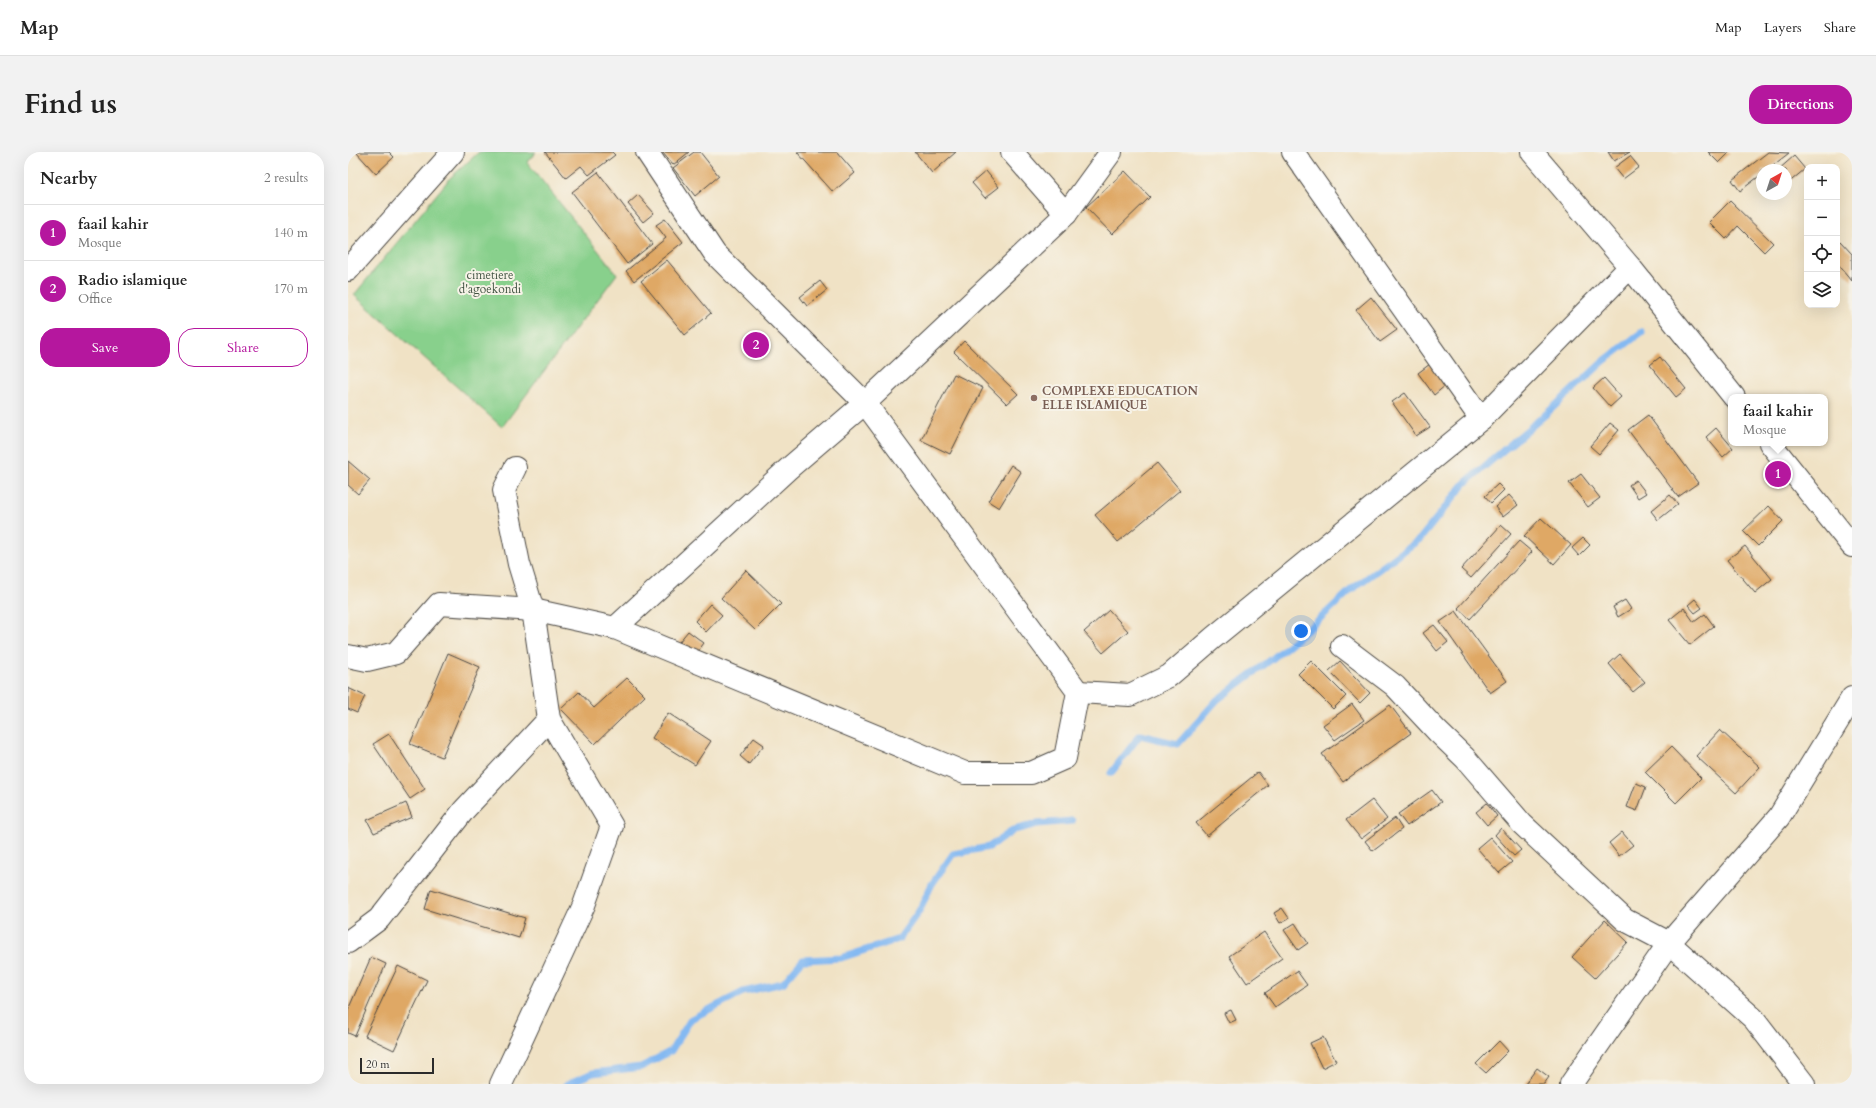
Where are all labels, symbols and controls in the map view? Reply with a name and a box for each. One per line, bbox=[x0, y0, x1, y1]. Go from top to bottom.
text: Map bbox=[20, 15, 59, 41]
text: Map bbox=[1715, 18, 1742, 37]
text: Layers bbox=[1764, 18, 1802, 37]
text: Share bbox=[1824, 18, 1856, 37]
text: Find us bbox=[24, 85, 117, 123]
button: Directions bbox=[1749, 85, 1852, 124]
north arrow bbox=[1756, 164, 1792, 200]
map controls bbox=[1804, 164, 1840, 308]
button: + bbox=[1804, 164, 1840, 200]
text: Nearby bbox=[40, 167, 97, 190]
text: 2 results bbox=[264, 169, 308, 187]
button: − bbox=[1804, 200, 1840, 236]
text: faail kahir bbox=[78, 214, 148, 234]
text: 1 bbox=[50, 224, 56, 242]
text: 140 m bbox=[274, 224, 308, 242]
text: Mosque bbox=[78, 234, 122, 252]
button: locate bbox=[1804, 236, 1840, 272]
park label: cimetiere d'agoekondi bbox=[459, 267, 522, 297]
text: Radio islamique bbox=[78, 270, 187, 290]
button: layers bbox=[1804, 272, 1840, 308]
text: 2 bbox=[50, 280, 56, 298]
text: 170 m bbox=[274, 280, 308, 298]
text: Office bbox=[78, 290, 112, 308]
button: Save bbox=[40, 328, 170, 367]
button: Share bbox=[178, 328, 308, 367]
pin: 2 bbox=[743, 330, 769, 360]
place label: COMPLEXE EDUCATION ELLE ISLAMIQUE bbox=[1042, 383, 1198, 413]
marker: COMPLEXE EDUCATION ELLE ISLAMIQUE bbox=[1029, 393, 1039, 403]
popup bbox=[1728, 394, 1828, 446]
text: faail kahir bbox=[1743, 401, 1813, 421]
text: Mosque bbox=[1743, 421, 1787, 439]
pin: 1 bbox=[1765, 459, 1791, 489]
your location bbox=[1291, 621, 1311, 641]
scale bar bbox=[360, 1056, 434, 1075]
text: 20 m bbox=[366, 1057, 390, 1072]

